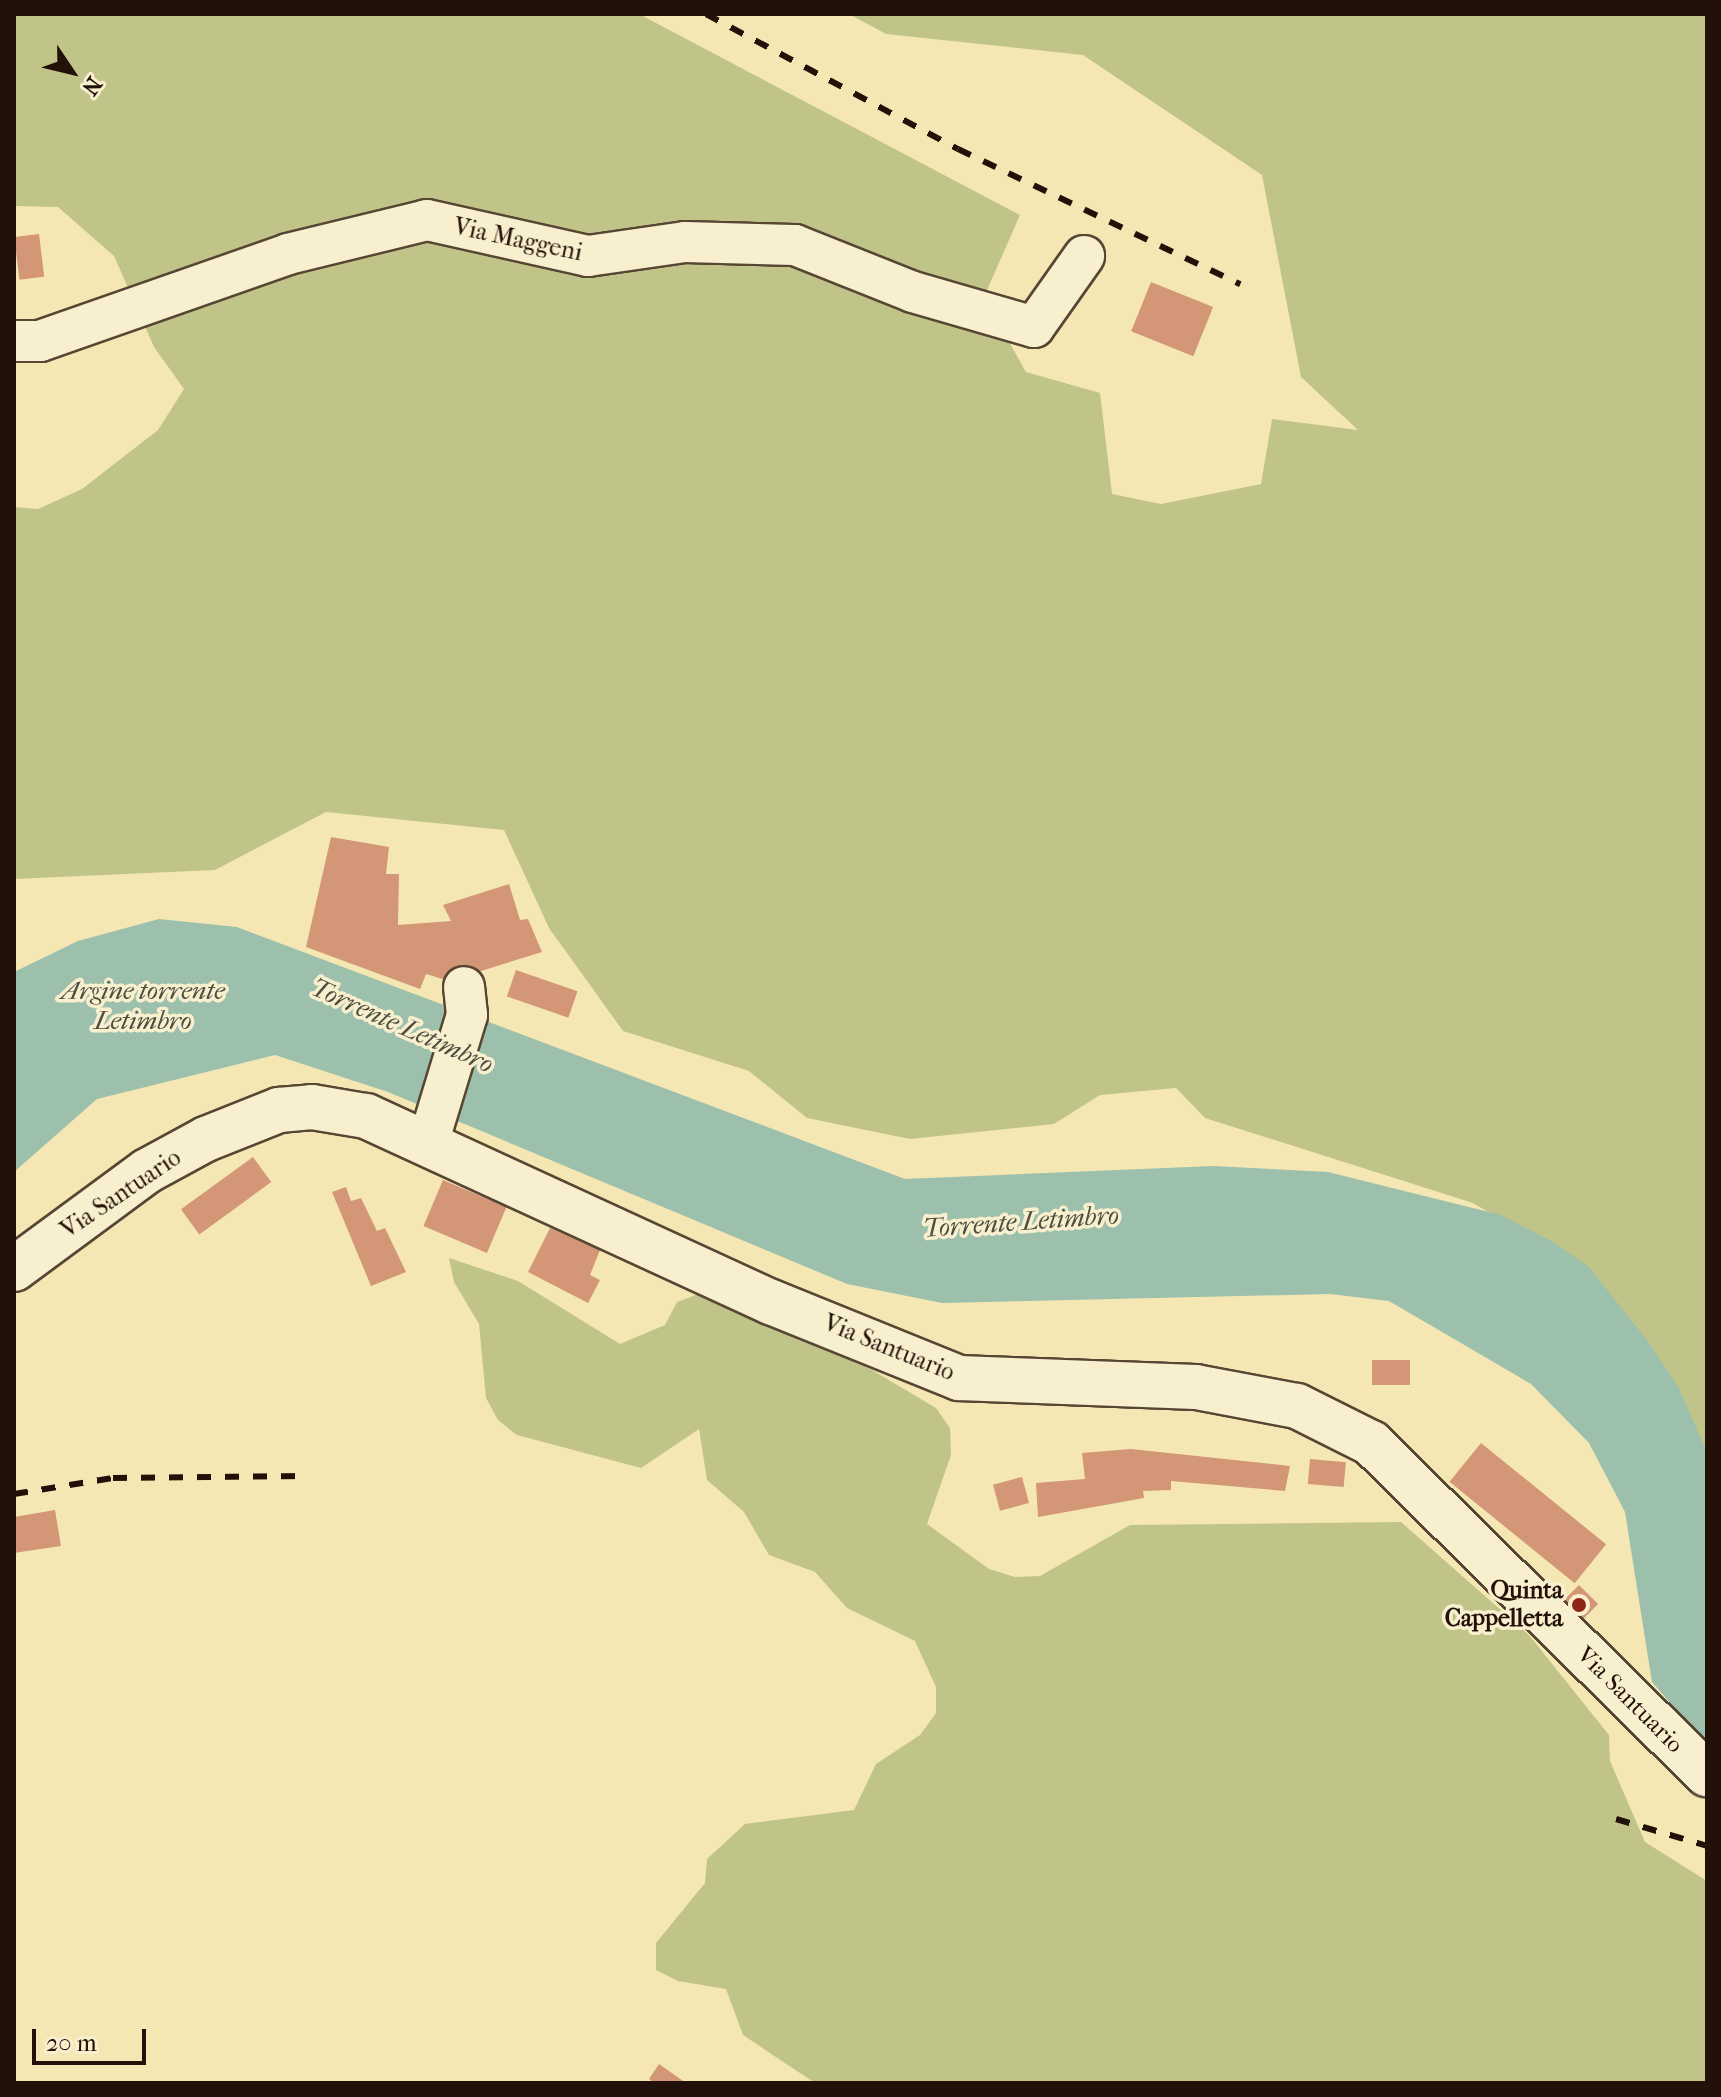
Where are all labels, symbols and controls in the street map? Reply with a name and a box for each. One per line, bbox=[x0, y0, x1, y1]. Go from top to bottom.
north arrow bbox=[32, 32, 112, 112]
text: N bbox=[76, 71, 107, 100]
street label: Via Maggeni bbox=[451, 212, 585, 268]
water label: Torrente Letimbro bbox=[306, 972, 498, 1080]
water label: Argine torrente Letimbro bbox=[61, 975, 225, 1036]
street label: Via Santuario bbox=[55, 1143, 187, 1245]
water label: Torrente Letimbro bbox=[922, 1200, 1120, 1244]
street label: Via Santuario bbox=[819, 1309, 959, 1387]
place label: Quinta Cappelletta bbox=[1445, 1577, 1563, 1633]
marker: Quinta Cappelletta bbox=[1570, 1596, 1588, 1614]
street label: Via Santuario bbox=[1571, 1641, 1689, 1759]
scale bar bbox=[36, 2013, 150, 2063]
text: 20 m bbox=[46, 2029, 97, 2057]

